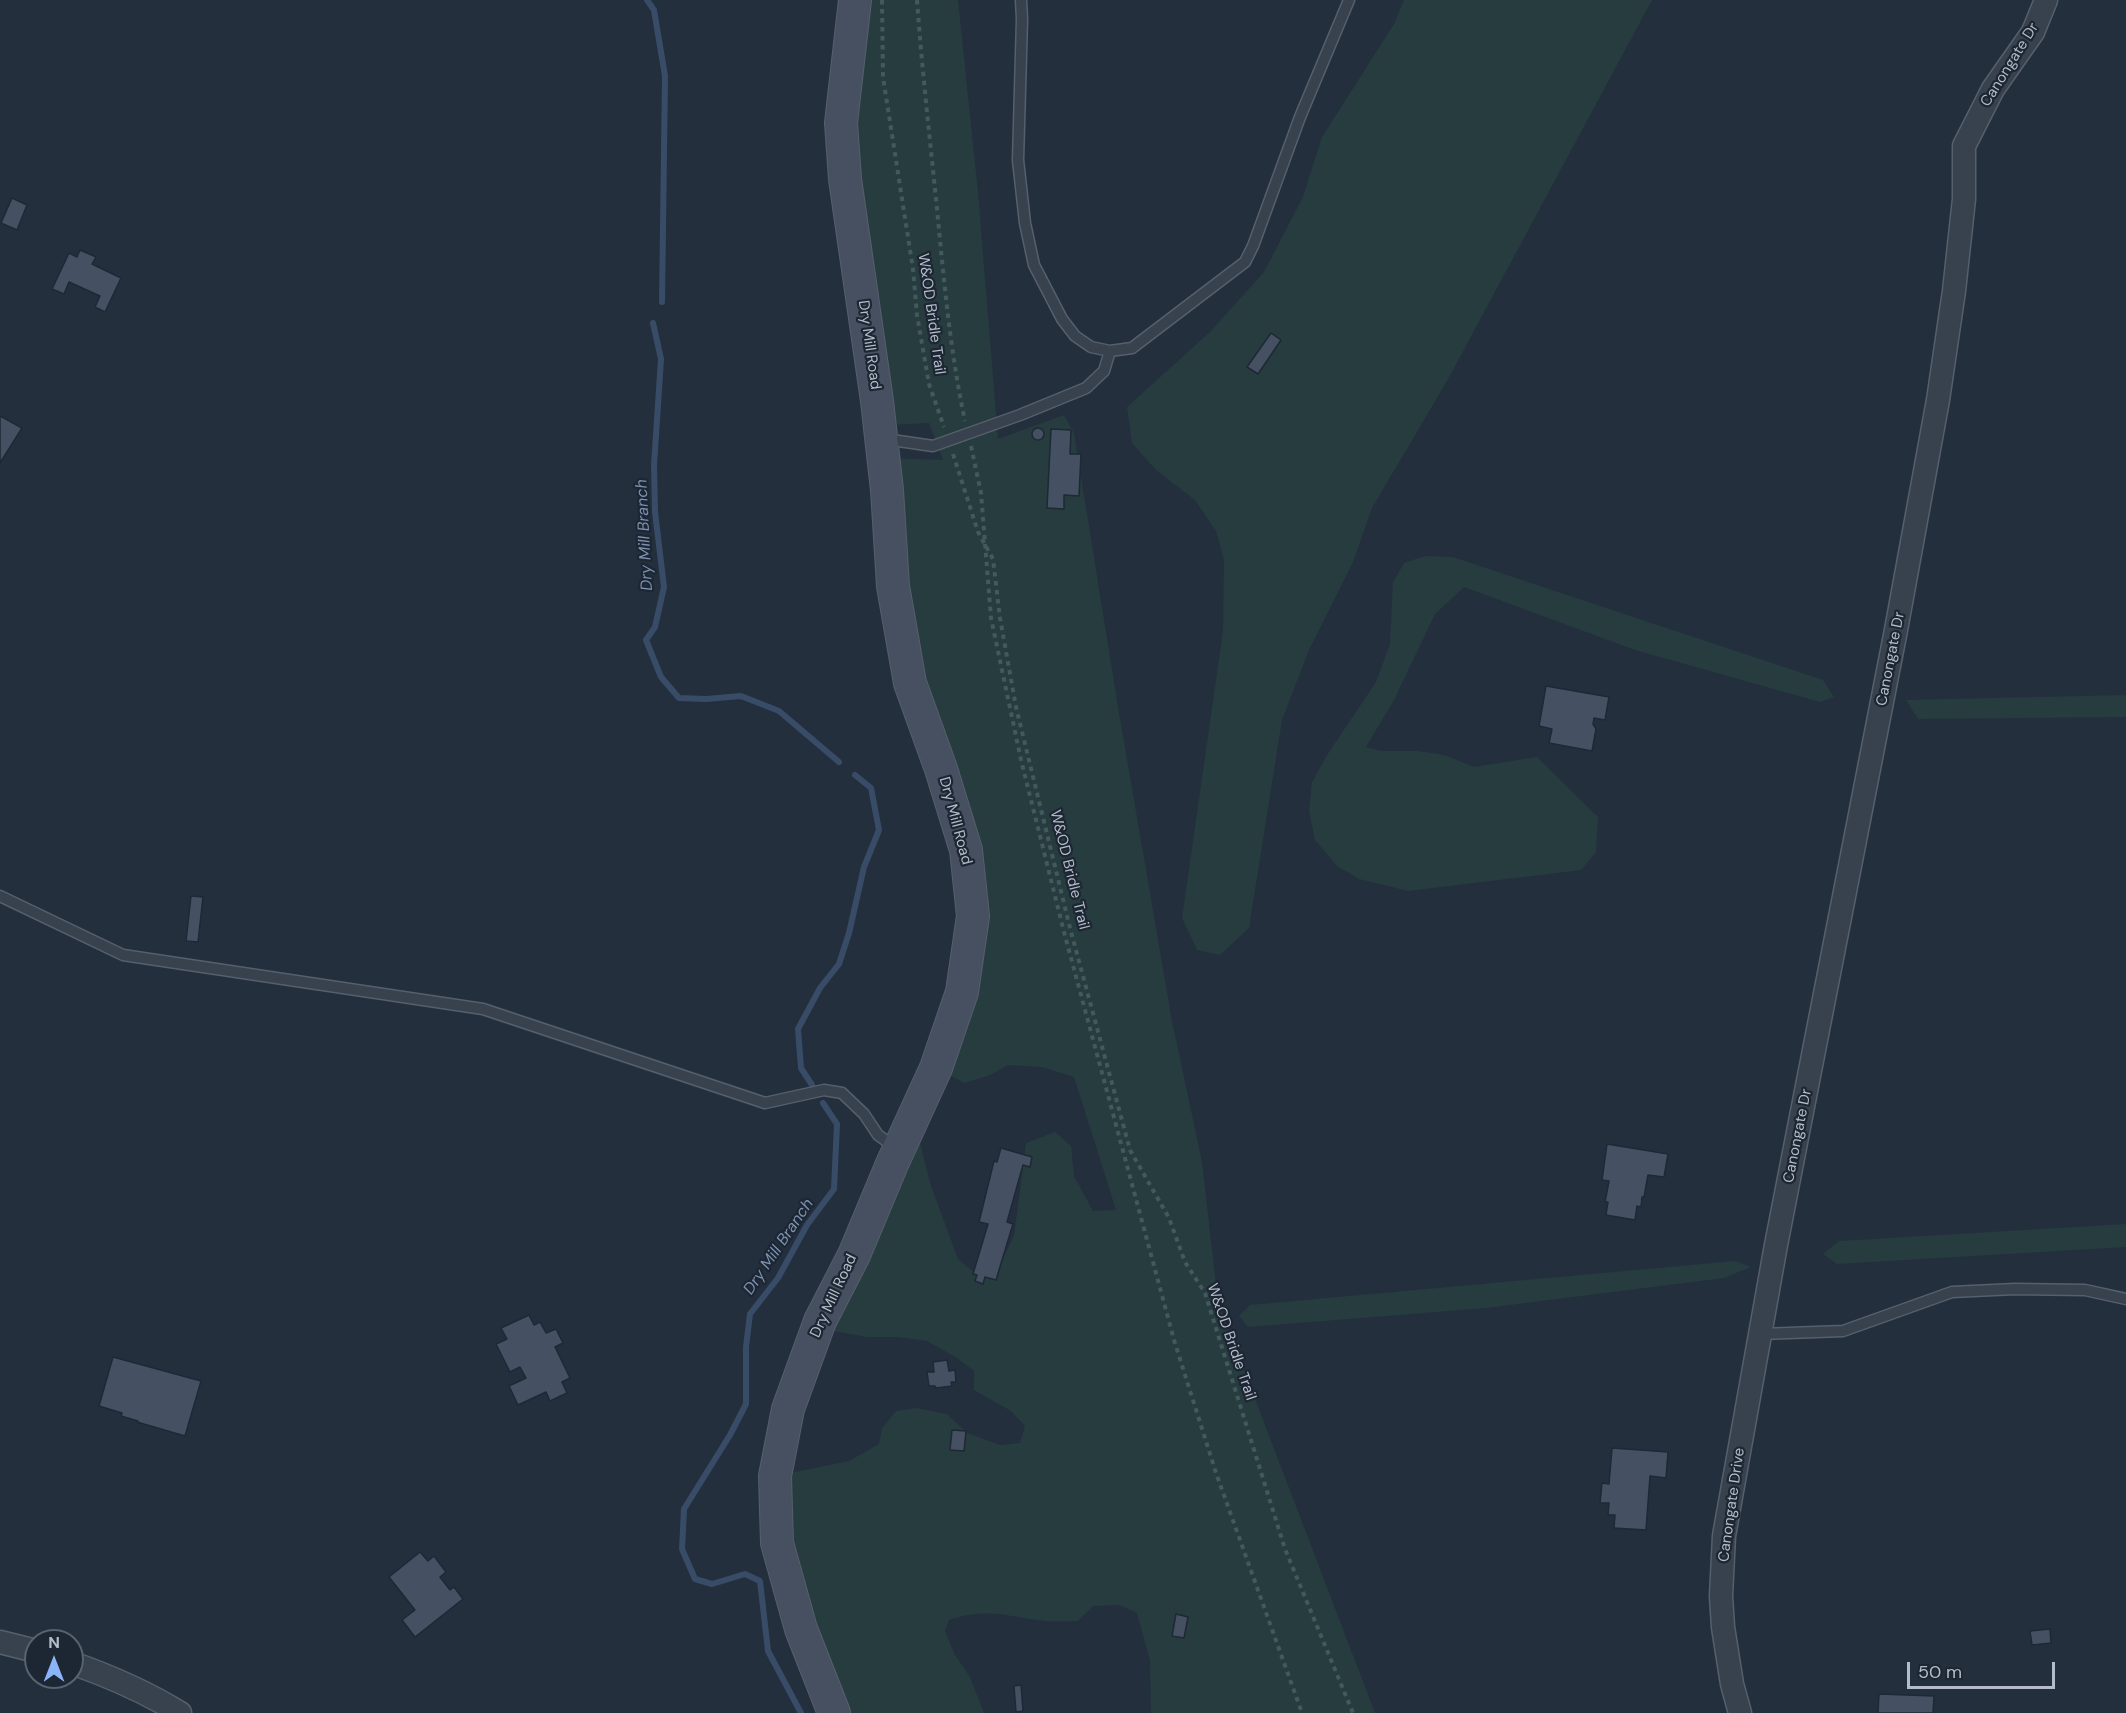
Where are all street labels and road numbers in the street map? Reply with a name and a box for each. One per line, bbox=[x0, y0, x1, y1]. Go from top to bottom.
street label: Canongate Dr bbox=[1977, 20, 2043, 110]
street label: W&OD Bridle Trail bbox=[914, 252, 948, 376]
street label: Dry Mill Road bbox=[854, 299, 884, 391]
street label: Canongate Dr bbox=[1873, 610, 1909, 708]
street label: Dry Mill Road bbox=[935, 775, 975, 867]
street label: W&OD Bridle Trail bbox=[1045, 808, 1093, 932]
street label: Canongate Dr bbox=[1780, 1087, 1816, 1185]
street label: Dry Mill Road bbox=[807, 1251, 861, 1341]
street label: W&OD Bridle Trail bbox=[1203, 1281, 1259, 1403]
street label: Canongate Drive bbox=[1715, 1447, 1749, 1563]

